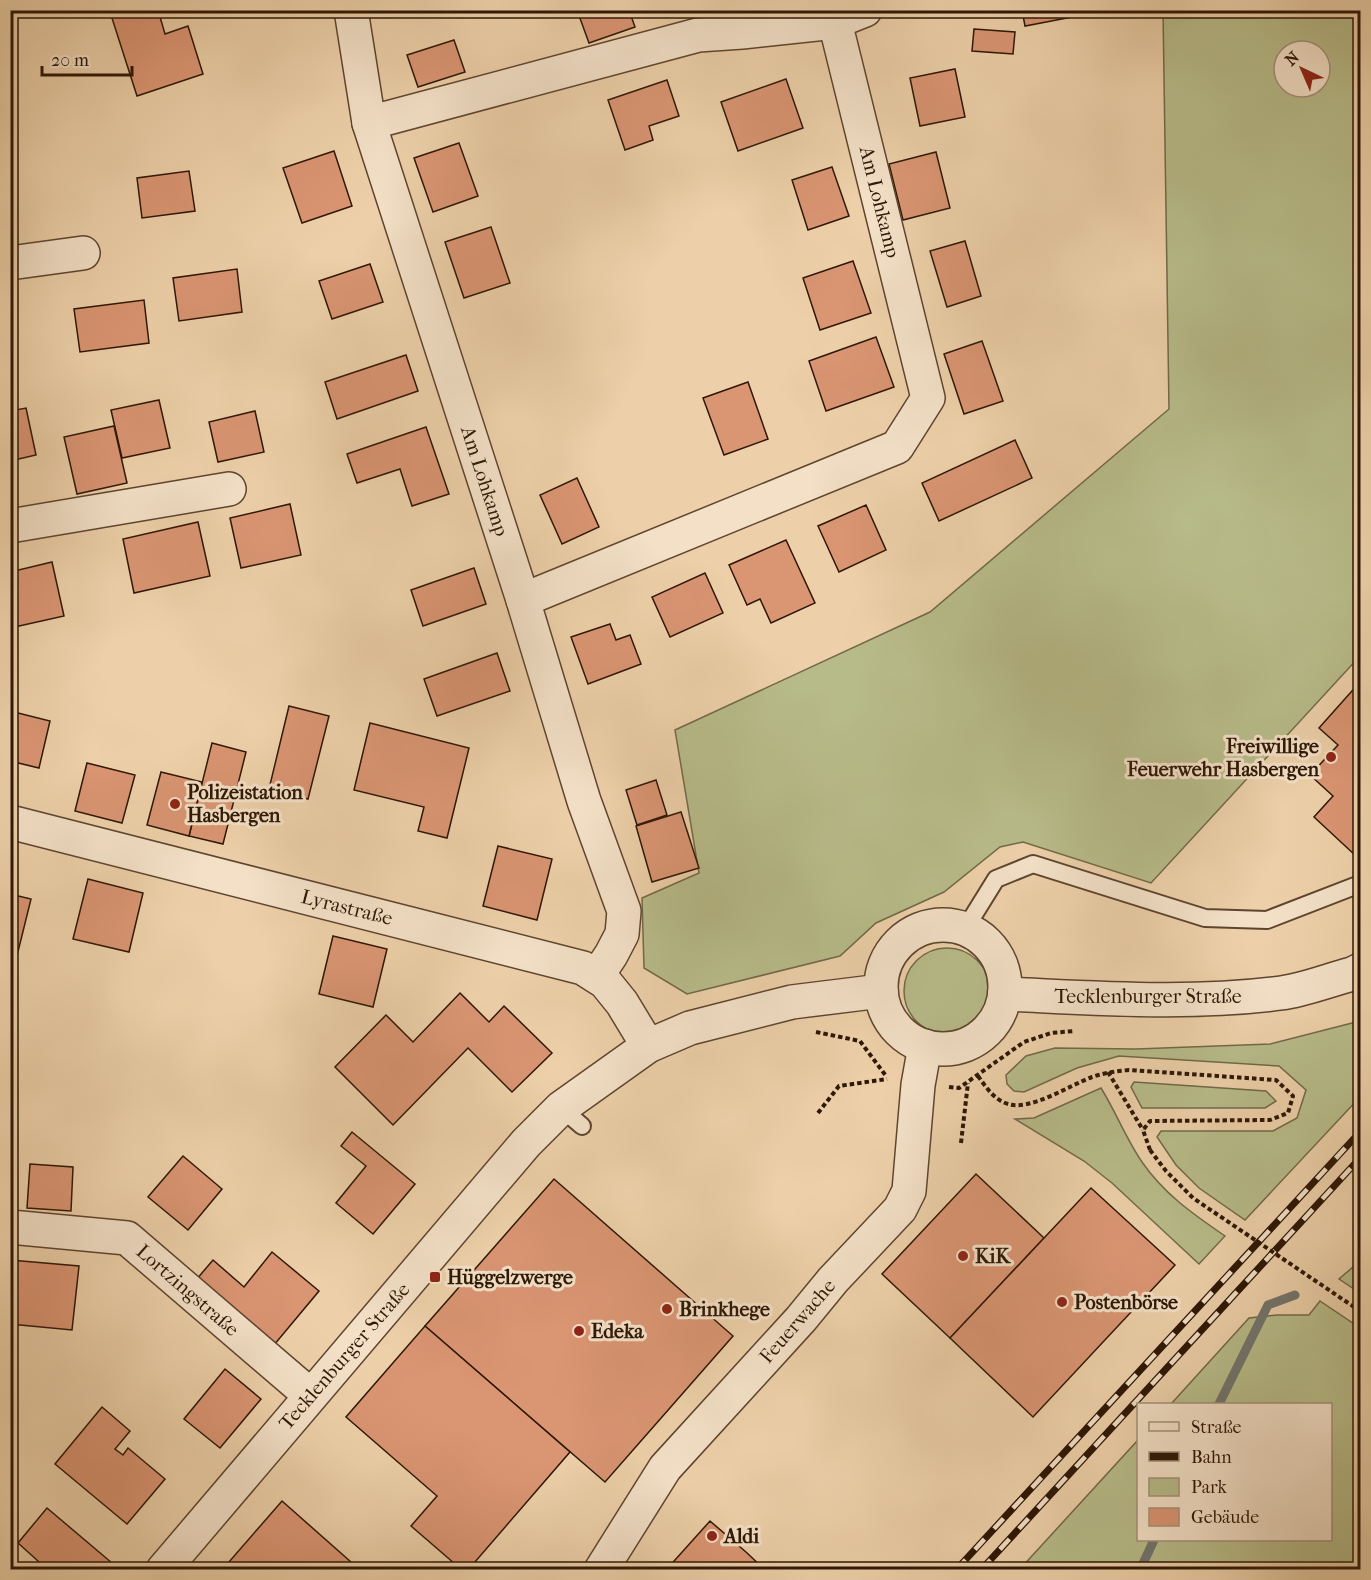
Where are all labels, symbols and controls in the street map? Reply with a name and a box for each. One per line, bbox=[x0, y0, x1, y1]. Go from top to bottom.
scale bar bbox=[42, 39, 132, 77]
north arrow bbox=[1272, 39, 1332, 99]
text: N bbox=[1281, 47, 1304, 70]
text: 20 m bbox=[51, 50, 89, 71]
street label: Am Lohkamp bbox=[854, 143, 905, 260]
street label: Am Lohkamp bbox=[456, 422, 513, 539]
place label: Freiwillige Feuerwehr Hasbergen bbox=[1126, 735, 1319, 781]
marker: Freiwillige Feuerwehr Hasbergen bbox=[1324, 750, 1338, 764]
place label: Polizeistation Hasbergen bbox=[187, 781, 303, 827]
marker: Polizeistation Hasbergen bbox=[168, 797, 182, 811]
street label: Lyrastraße bbox=[299, 885, 395, 930]
street label: Tecklenburger Straße bbox=[1054, 985, 1242, 1008]
street label: Lortzingstraße bbox=[132, 1240, 244, 1341]
place label: KiK bbox=[975, 1245, 1011, 1268]
marker: KiK bbox=[956, 1249, 970, 1263]
place label: Hüggelzwerge bbox=[447, 1266, 573, 1289]
marker: Hüggelzwerge bbox=[428, 1270, 442, 1284]
street label: Feuerwache bbox=[755, 1274, 840, 1368]
street label: Tecklenburger Straße bbox=[274, 1278, 414, 1434]
place label: Postenbörse bbox=[1074, 1291, 1178, 1314]
marker: Postenbörse bbox=[1055, 1295, 1069, 1309]
place label: Brinkhege bbox=[679, 1298, 770, 1321]
marker: Brinkhege bbox=[660, 1302, 674, 1316]
place label: Edeka bbox=[591, 1320, 644, 1343]
marker: Edeka bbox=[572, 1324, 586, 1338]
legend bbox=[1137, 1403, 1332, 1541]
text: Straße bbox=[1191, 1417, 1242, 1438]
text: Bahn bbox=[1191, 1447, 1232, 1468]
text: Park bbox=[1191, 1477, 1228, 1498]
text: Gebäude bbox=[1191, 1507, 1259, 1528]
place label: Aldi bbox=[722, 1525, 760, 1548]
marker: Aldi bbox=[705, 1529, 719, 1543]

